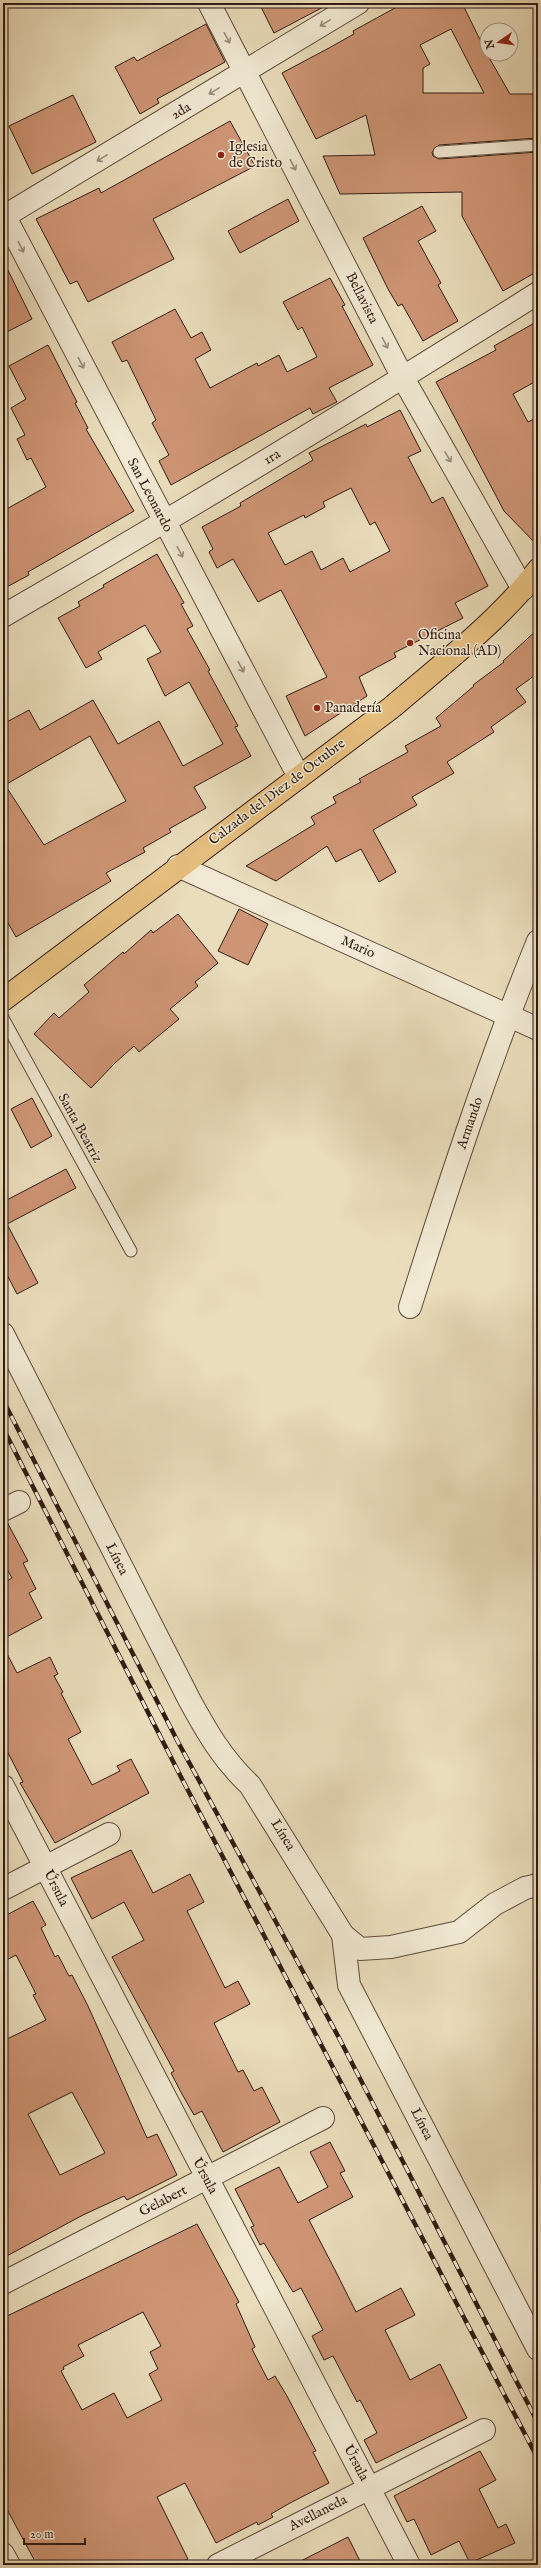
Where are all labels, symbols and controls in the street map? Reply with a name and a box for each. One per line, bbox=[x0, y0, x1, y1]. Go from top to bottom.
one-way arrow bbox=[319, 20, 331, 28]
north arrow bbox=[479, 22, 519, 62]
one-way arrow bbox=[223, 31, 231, 43]
text: N bbox=[482, 37, 498, 51]
one-way arrow bbox=[209, 87, 220, 95]
street label: 2da bbox=[168, 98, 195, 124]
place label: Iglesia de Cristo bbox=[229, 138, 282, 172]
marker: Iglesia de Cristo bbox=[216, 150, 226, 160]
one-way arrow bbox=[96, 154, 108, 162]
one-way arrow bbox=[290, 159, 297, 171]
one-way arrow bbox=[18, 241, 25, 253]
street label: Bellavista bbox=[341, 269, 383, 327]
one-way arrow bbox=[382, 337, 389, 349]
one-way arrow bbox=[78, 357, 85, 369]
street label: 1ra bbox=[260, 445, 284, 469]
one-way arrow bbox=[444, 451, 452, 463]
street label: San Leonardo bbox=[123, 455, 177, 536]
one-way arrow bbox=[177, 546, 184, 558]
place label: Oficina Nacional (AD) bbox=[418, 626, 501, 660]
marker: Oficina Nacional (AD) bbox=[405, 638, 415, 648]
one-way arrow bbox=[237, 661, 245, 673]
place label: Panadería bbox=[325, 699, 382, 717]
marker: Panadería bbox=[312, 703, 322, 713]
street label: Calzada del Diez de Octubre bbox=[205, 734, 349, 849]
street label: Mario bbox=[338, 932, 378, 963]
street label: Santa Beatriz bbox=[54, 1090, 107, 1166]
street label: Armando bbox=[452, 1094, 487, 1152]
street label: Línea bbox=[101, 1540, 133, 1579]
street label: Línea bbox=[266, 1816, 300, 1855]
street label: Úrsula bbox=[39, 1866, 74, 1910]
street label: Línea bbox=[406, 2105, 438, 2144]
street label: Úrsula bbox=[188, 2154, 223, 2198]
street label: Gelabert bbox=[136, 2181, 190, 2221]
street label: Úrsula bbox=[339, 2441, 374, 2485]
street label: Avellaneda bbox=[285, 2490, 351, 2536]
scale bar bbox=[24, 2520, 85, 2546]
text: 20 m bbox=[30, 2527, 53, 2542]

